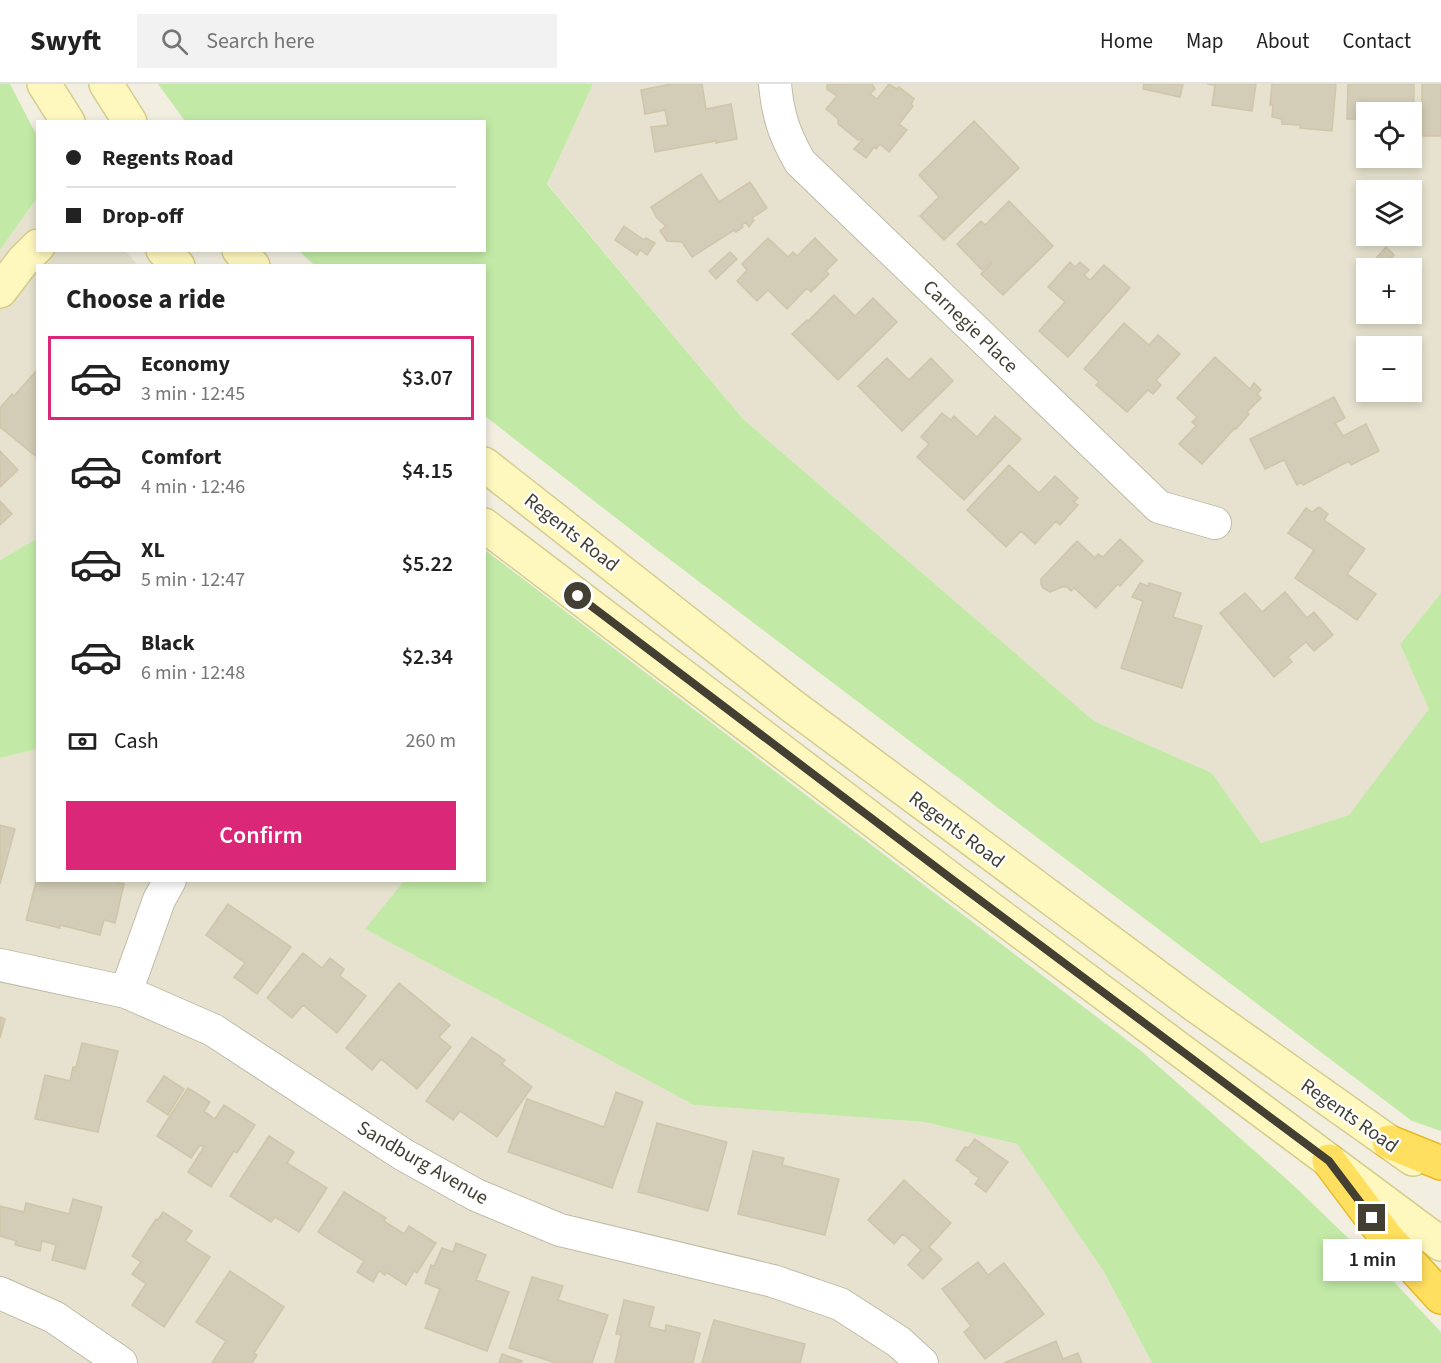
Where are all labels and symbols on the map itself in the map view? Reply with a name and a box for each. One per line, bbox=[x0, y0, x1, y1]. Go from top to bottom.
street label: Carnegie Place bbox=[916, 274, 1024, 380]
street label: Regents Road bbox=[518, 487, 625, 579]
route start bbox=[564, 582, 591, 609]
street label: Regents Road bbox=[903, 784, 1010, 875]
street label: Regents Road bbox=[1295, 1072, 1404, 1160]
street label: Sandburg Avenue bbox=[352, 1114, 493, 1212]
route end bbox=[1358, 1204, 1385, 1231]
callout: 1 min bbox=[1322, 1239, 1422, 1281]

